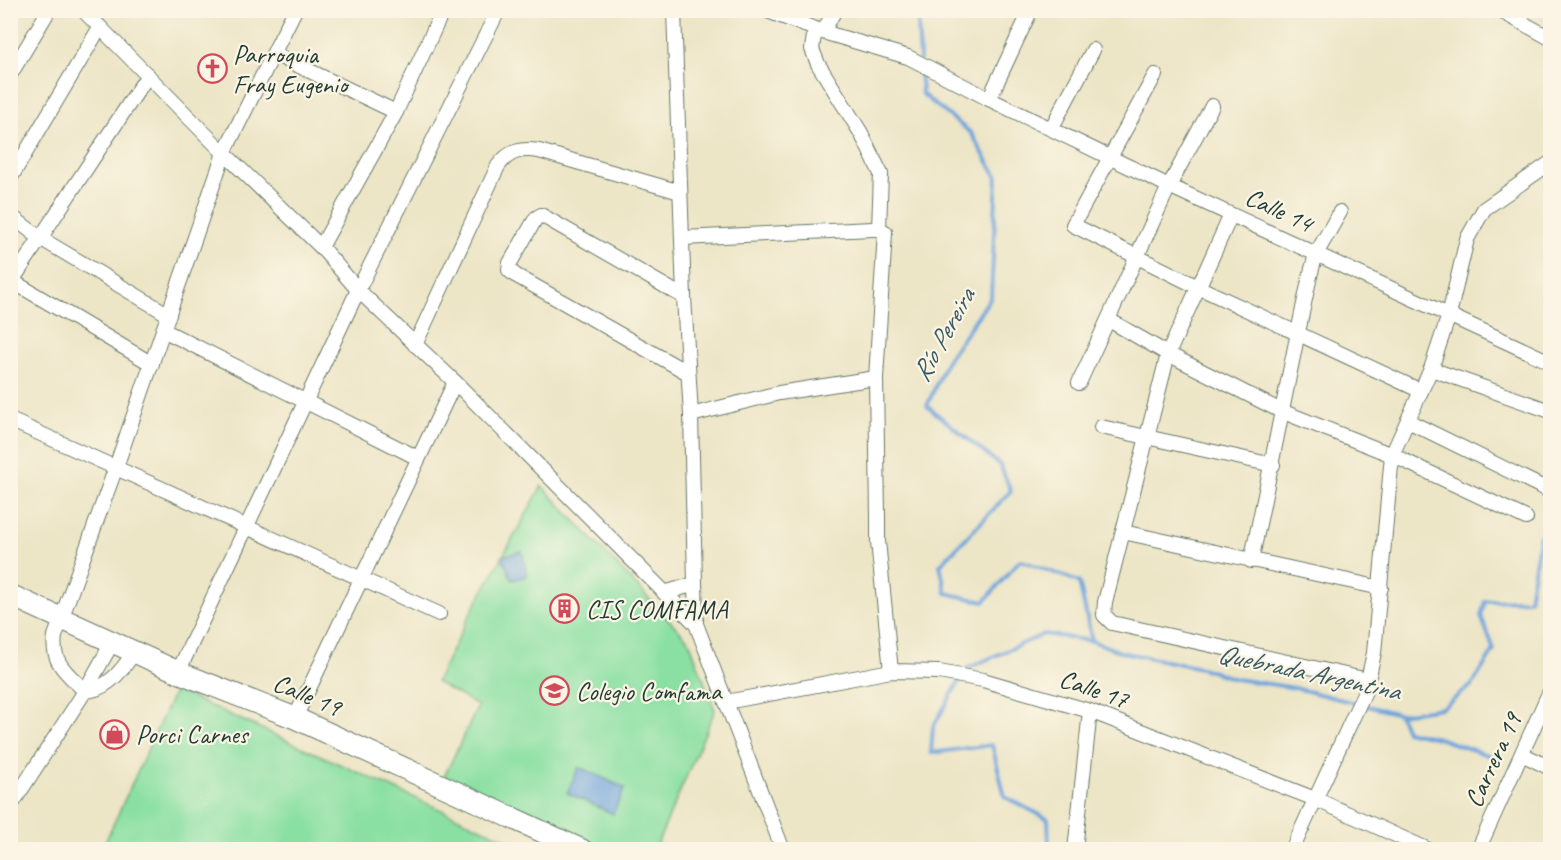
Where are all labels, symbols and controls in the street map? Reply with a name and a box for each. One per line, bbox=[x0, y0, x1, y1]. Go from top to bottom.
place label: Parroquia Fray Eugenio bbox=[233, 38, 350, 101]
church icon: Parroquia Fray Eugenio bbox=[196, 53, 228, 85]
street label: Calle 14 bbox=[1240, 180, 1320, 241]
water label: Río Pereira bbox=[904, 281, 983, 387]
building icon: CIS COMFAMA bbox=[549, 593, 581, 625]
place label: CIS COMFAMA bbox=[586, 593, 730, 626]
water label: Quebrada Argentina bbox=[1215, 636, 1405, 708]
street label: Calle 17 bbox=[1055, 662, 1134, 717]
street label: Calle 19 bbox=[268, 666, 348, 725]
school or university icon: Colegio Comfama bbox=[539, 675, 571, 707]
place label: Colegio Comfama bbox=[576, 675, 723, 708]
street label: Carrera 19 bbox=[1457, 705, 1530, 813]
shop icon: Porci Carnes bbox=[99, 718, 131, 750]
place label: Porci Carnes bbox=[136, 718, 250, 751]

